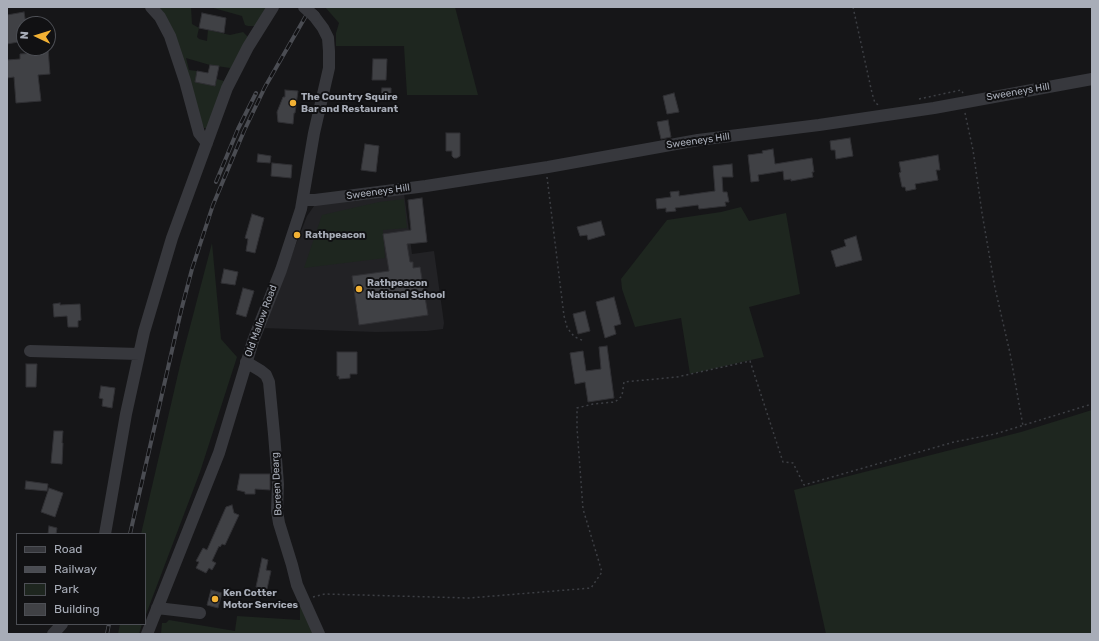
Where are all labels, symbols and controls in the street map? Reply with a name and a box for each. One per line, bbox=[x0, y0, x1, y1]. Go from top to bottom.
north arrow bbox=[16, 16, 56, 56]
text: N bbox=[18, 31, 31, 40]
street label: Sweeneys Hill bbox=[985, 81, 1051, 103]
place label: The Country Squire Bar and Restaurant bbox=[301, 91, 398, 114]
marker: The Country Squire Bar and Restaurant bbox=[288, 98, 298, 108]
street label: Sweeneys Hill bbox=[665, 131, 731, 151]
street label: Sweeneys Hill bbox=[345, 182, 411, 202]
place label: Rathpeacon bbox=[305, 229, 366, 241]
marker: Rathpeacon bbox=[292, 230, 302, 240]
place label: Rathpeacon National School bbox=[367, 277, 445, 300]
street label: Old Mallow Road bbox=[242, 283, 280, 359]
marker: Rathpeacon National School bbox=[354, 284, 364, 294]
street label: Boreen Dearg bbox=[269, 452, 285, 516]
legend bbox=[16, 533, 146, 625]
text: Road bbox=[54, 542, 82, 556]
text: Railway bbox=[54, 562, 97, 576]
text: Park bbox=[54, 582, 79, 596]
place label: Ken Cotter Motor Services bbox=[223, 587, 298, 610]
marker: Ken Cotter Motor Services bbox=[210, 594, 220, 604]
text: Building bbox=[54, 602, 100, 616]

